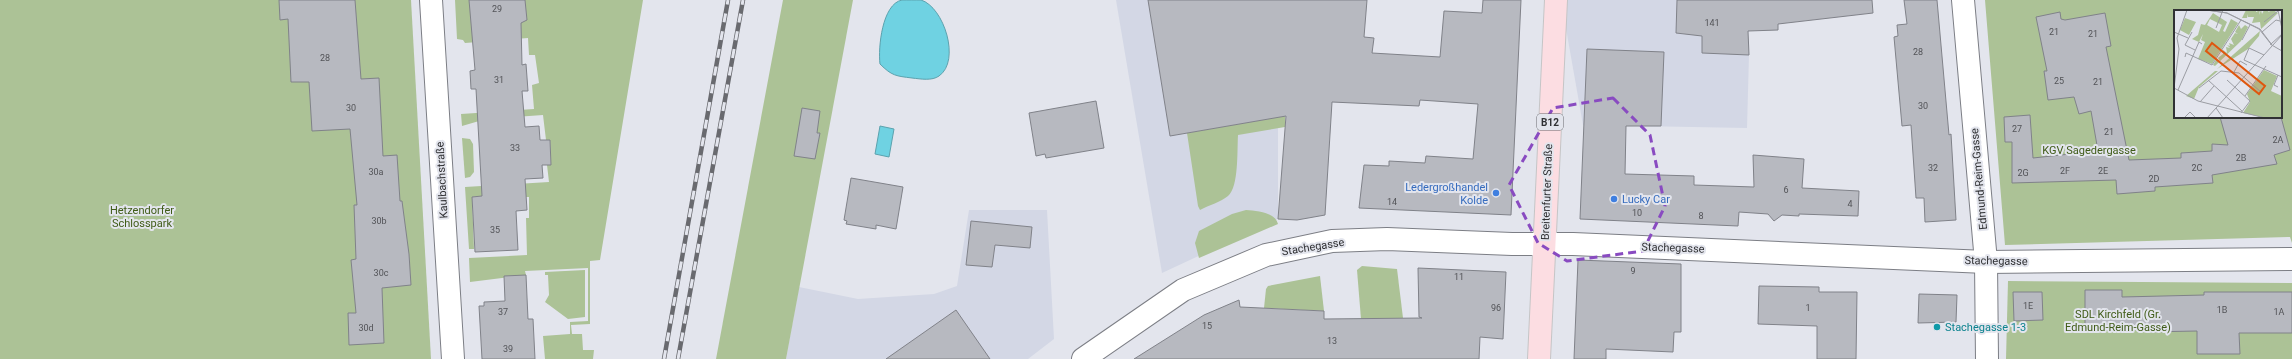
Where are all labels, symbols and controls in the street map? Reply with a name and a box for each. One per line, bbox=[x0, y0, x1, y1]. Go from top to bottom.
house number: 29 bbox=[492, 4, 502, 14]
inset map bbox=[2174, 10, 2282, 118]
house number: 141 bbox=[1704, 18, 1720, 28]
house number: 21 bbox=[2049, 27, 2059, 37]
house number: 21 bbox=[2088, 29, 2098, 39]
house number: 28 bbox=[1913, 47, 1923, 57]
house number: 28 bbox=[320, 53, 330, 63]
house number: 31 bbox=[494, 75, 504, 85]
house number: 25 bbox=[2054, 76, 2064, 86]
house number: 21 bbox=[2093, 77, 2103, 87]
house number: 30 bbox=[1918, 101, 1928, 111]
house number: 30 bbox=[346, 103, 356, 113]
road number: B12 bbox=[1537, 114, 1563, 130]
house number: 27 bbox=[2012, 124, 2022, 134]
street label: Edmund-Reim-Gasse bbox=[1968, 127, 1990, 230]
house number: 21 bbox=[2104, 127, 2114, 137]
house number: 2A bbox=[2273, 135, 2284, 145]
street label: Kaulbachstraße bbox=[433, 141, 450, 219]
house number: 33 bbox=[510, 143, 520, 153]
street label: Breitenfurter Straße bbox=[1539, 144, 1555, 240]
park label: KGV Sagedergasse bbox=[2042, 144, 2136, 157]
house number: 2B bbox=[2236, 153, 2247, 163]
house number: 32 bbox=[1928, 163, 1938, 173]
house number: 2C bbox=[2192, 163, 2203, 173]
house number: 2F bbox=[2060, 166, 2070, 176]
house number: 2E bbox=[2098, 166, 2108, 176]
house number: 30a bbox=[368, 167, 384, 177]
house number: 2G bbox=[2017, 168, 2029, 178]
house number: 2D bbox=[2149, 174, 2160, 184]
place label: Ledergroßhandel Kolde bbox=[1405, 181, 1488, 207]
house number: 6 bbox=[1783, 185, 1789, 195]
marker: Ledergroßhandel Kolde bbox=[1491, 188, 1501, 198]
place label: Lucky Car bbox=[1622, 193, 1670, 206]
marker: Lucky Car bbox=[1609, 194, 1619, 204]
house number: 14 bbox=[1387, 197, 1397, 207]
house number: 4 bbox=[1847, 199, 1853, 209]
park label: Hetzendorfer Schlosspark bbox=[110, 204, 174, 230]
house number: 10 bbox=[1632, 208, 1642, 218]
house number: 8 bbox=[1698, 211, 1704, 221]
house number: 30b bbox=[371, 216, 387, 226]
house number: 35 bbox=[490, 225, 500, 235]
street label: Stachegasse bbox=[1281, 236, 1345, 258]
street label: Stachegasse bbox=[1641, 240, 1705, 256]
street label: Stachegasse bbox=[1964, 254, 2028, 268]
house number: 9 bbox=[1630, 266, 1636, 276]
house number: 30c bbox=[374, 268, 389, 278]
house number: 11 bbox=[1454, 272, 1464, 282]
house number: 1E bbox=[2023, 301, 2033, 311]
house number: 96 bbox=[1491, 303, 1501, 313]
house number: 1 bbox=[1805, 303, 1811, 313]
house number: 1B bbox=[2217, 305, 2228, 315]
house number: 37 bbox=[498, 307, 508, 317]
house number: 1A bbox=[2274, 307, 2285, 317]
park label: SDL Kirchfeld (Gr. Edmund-Reim-Gasse) bbox=[2065, 308, 2171, 334]
house number: 15 bbox=[1202, 321, 1212, 331]
place label: Stachegasse 1-3 bbox=[1945, 321, 2026, 334]
marker: Stachegasse 1-3 bbox=[1932, 322, 1942, 332]
house number: 30d bbox=[358, 323, 374, 333]
house number: 13 bbox=[1327, 336, 1337, 346]
house number: 39 bbox=[503, 344, 513, 354]

